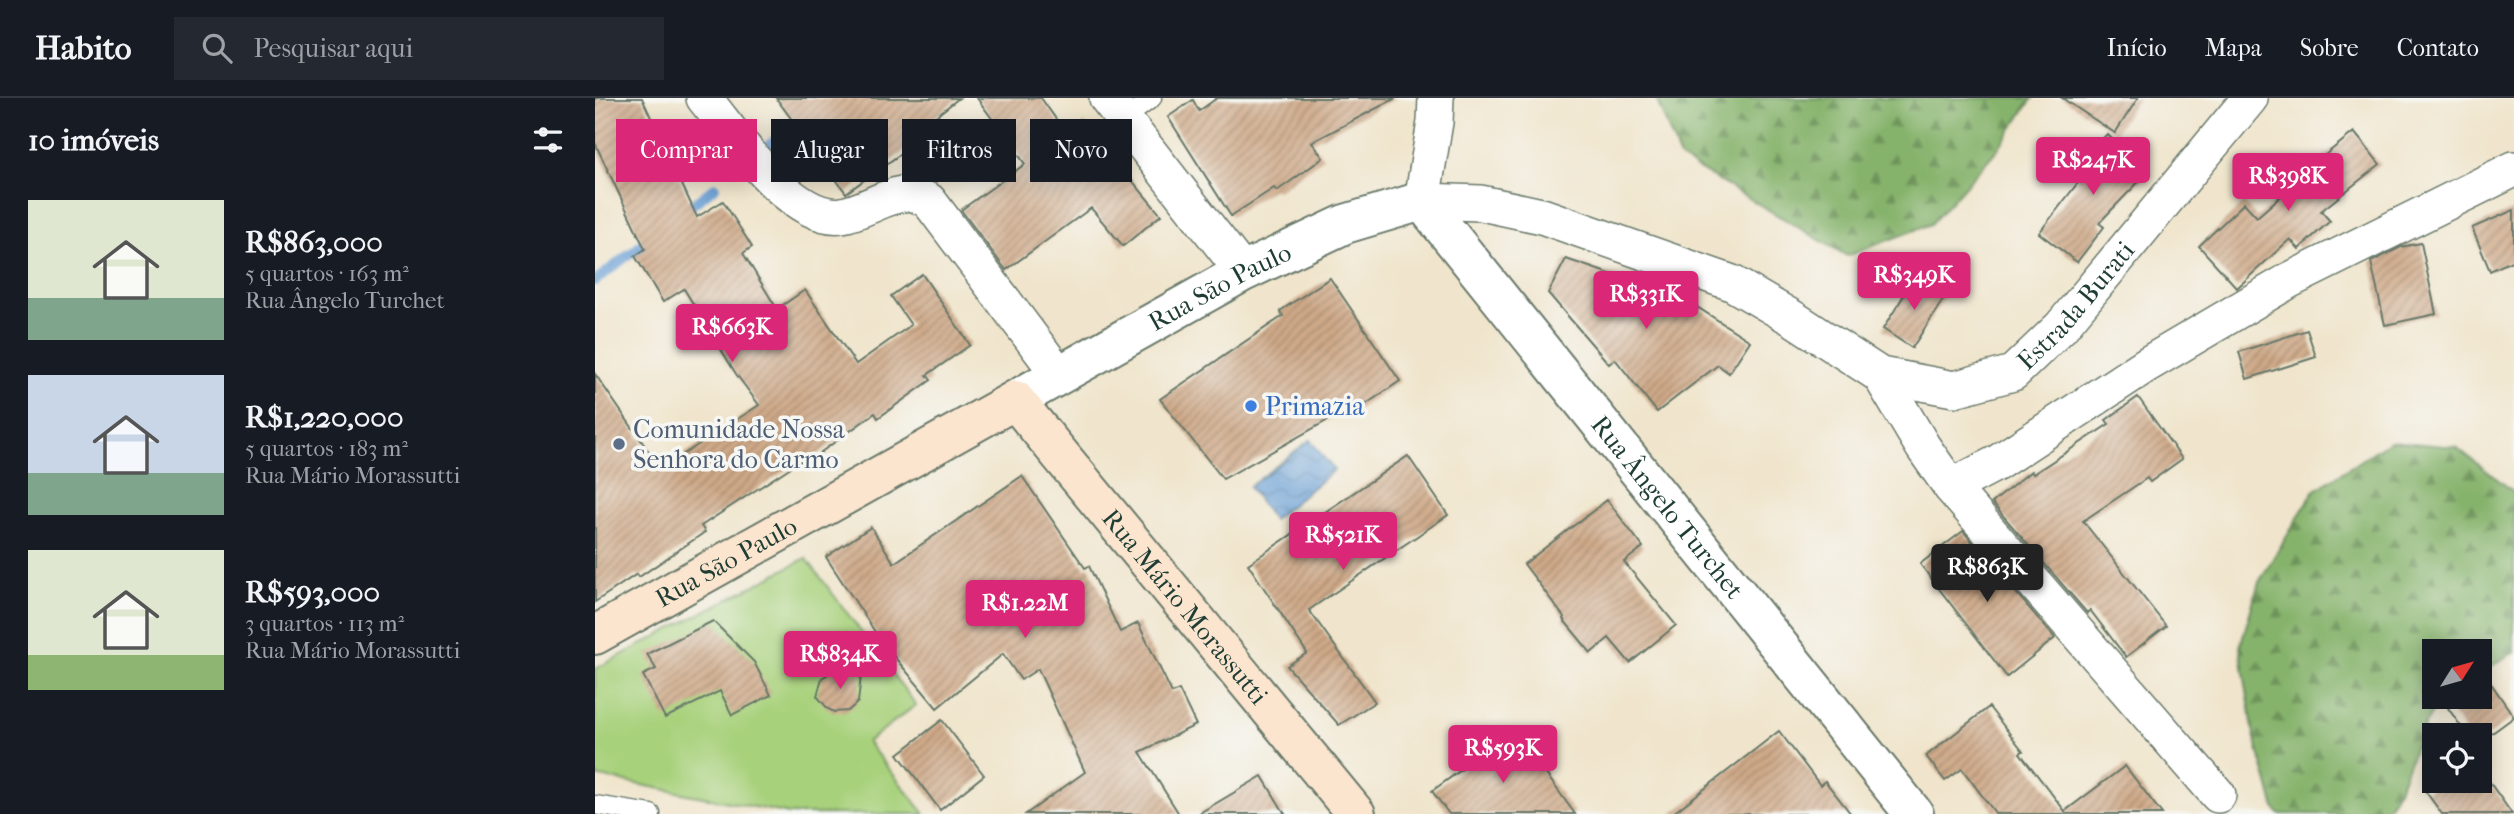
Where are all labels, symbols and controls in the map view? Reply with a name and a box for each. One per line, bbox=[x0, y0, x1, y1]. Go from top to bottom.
search box bbox=[174, 17, 664, 80]
text: Habito bbox=[35, 29, 132, 68]
icon: search bbox=[198, 29, 236, 67]
text: Pesquisar aqui bbox=[254, 33, 413, 64]
text: Início bbox=[2107, 34, 2167, 62]
text: Mapa bbox=[2205, 34, 2262, 62]
text: Sobre bbox=[2300, 34, 2359, 62]
text: Contato bbox=[2397, 34, 2479, 62]
chip: Comprar bbox=[616, 119, 757, 182]
chip: Alugar bbox=[771, 119, 888, 182]
chip: Filtros bbox=[902, 119, 1016, 182]
chip: Novo bbox=[1030, 119, 1132, 182]
icon: filters bbox=[529, 121, 567, 159]
text: 10 imóveis bbox=[28, 123, 159, 158]
pin: R$247K bbox=[2036, 138, 2150, 197]
text: R$247K bbox=[2052, 146, 2134, 173]
pin: R$398K bbox=[2231, 153, 2345, 213]
text: R$398K bbox=[2248, 162, 2328, 189]
text: R$863,000 bbox=[245, 225, 383, 260]
icon: home bbox=[84, 228, 168, 312]
street label: Estrada Burati bbox=[2011, 235, 2141, 377]
street label: Rua São Paulo bbox=[1143, 237, 1296, 338]
pin: R$349K bbox=[1857, 252, 1971, 312]
text: 5 quartos · 163 m² bbox=[245, 260, 409, 287]
text: R$349K bbox=[1873, 261, 1955, 288]
pin: R$331K bbox=[1589, 272, 1703, 331]
text: R$331K bbox=[1609, 280, 1683, 307]
text: Rua Ângelo Turchet bbox=[245, 287, 445, 314]
pin: R$663K bbox=[675, 304, 789, 364]
text: R$663K bbox=[692, 313, 772, 340]
place label: Primazia bbox=[1265, 391, 1365, 422]
marker: Primazia bbox=[1243, 398, 1259, 414]
text: R$1,220,000 bbox=[245, 400, 403, 435]
icon: home bbox=[84, 403, 168, 487]
street label: Rua Ângelo Turchet bbox=[1584, 410, 1750, 606]
place label: Comunidade Nossa Senhora do Carmo bbox=[633, 414, 846, 475]
text: 5 quartos · 183 m² bbox=[245, 435, 408, 462]
marker: Comunidade Nossa Senhora do Carmo bbox=[611, 436, 627, 452]
text: Rua Mário Morassutti bbox=[245, 462, 460, 489]
street label: Rua Mário Morassutti bbox=[1095, 503, 1274, 711]
street label: Rua São Paulo bbox=[650, 510, 802, 614]
pin: R$521K bbox=[1286, 512, 1400, 572]
text: R$521K bbox=[1305, 521, 1381, 548]
pin: R$863K bbox=[1930, 545, 2044, 604]
text: R$863K bbox=[1947, 553, 2027, 580]
text: R$593,000 bbox=[245, 575, 380, 610]
icon: home bbox=[84, 578, 168, 662]
pin: R$1.22M bbox=[960, 580, 1090, 640]
text: R$1.22M bbox=[982, 589, 1068, 616]
text: 3 quartos · 113 m² bbox=[245, 610, 404, 637]
pin: R$834K bbox=[783, 632, 897, 691]
text: Rua Mário Morassutti bbox=[245, 637, 460, 664]
north arrow bbox=[2422, 639, 2492, 709]
map controls bbox=[2422, 639, 2492, 793]
text: R$834K bbox=[800, 640, 880, 667]
button: locate bbox=[2422, 723, 2492, 793]
pin: R$593K bbox=[1446, 726, 1560, 785]
text: R$593K bbox=[1464, 734, 1542, 761]

